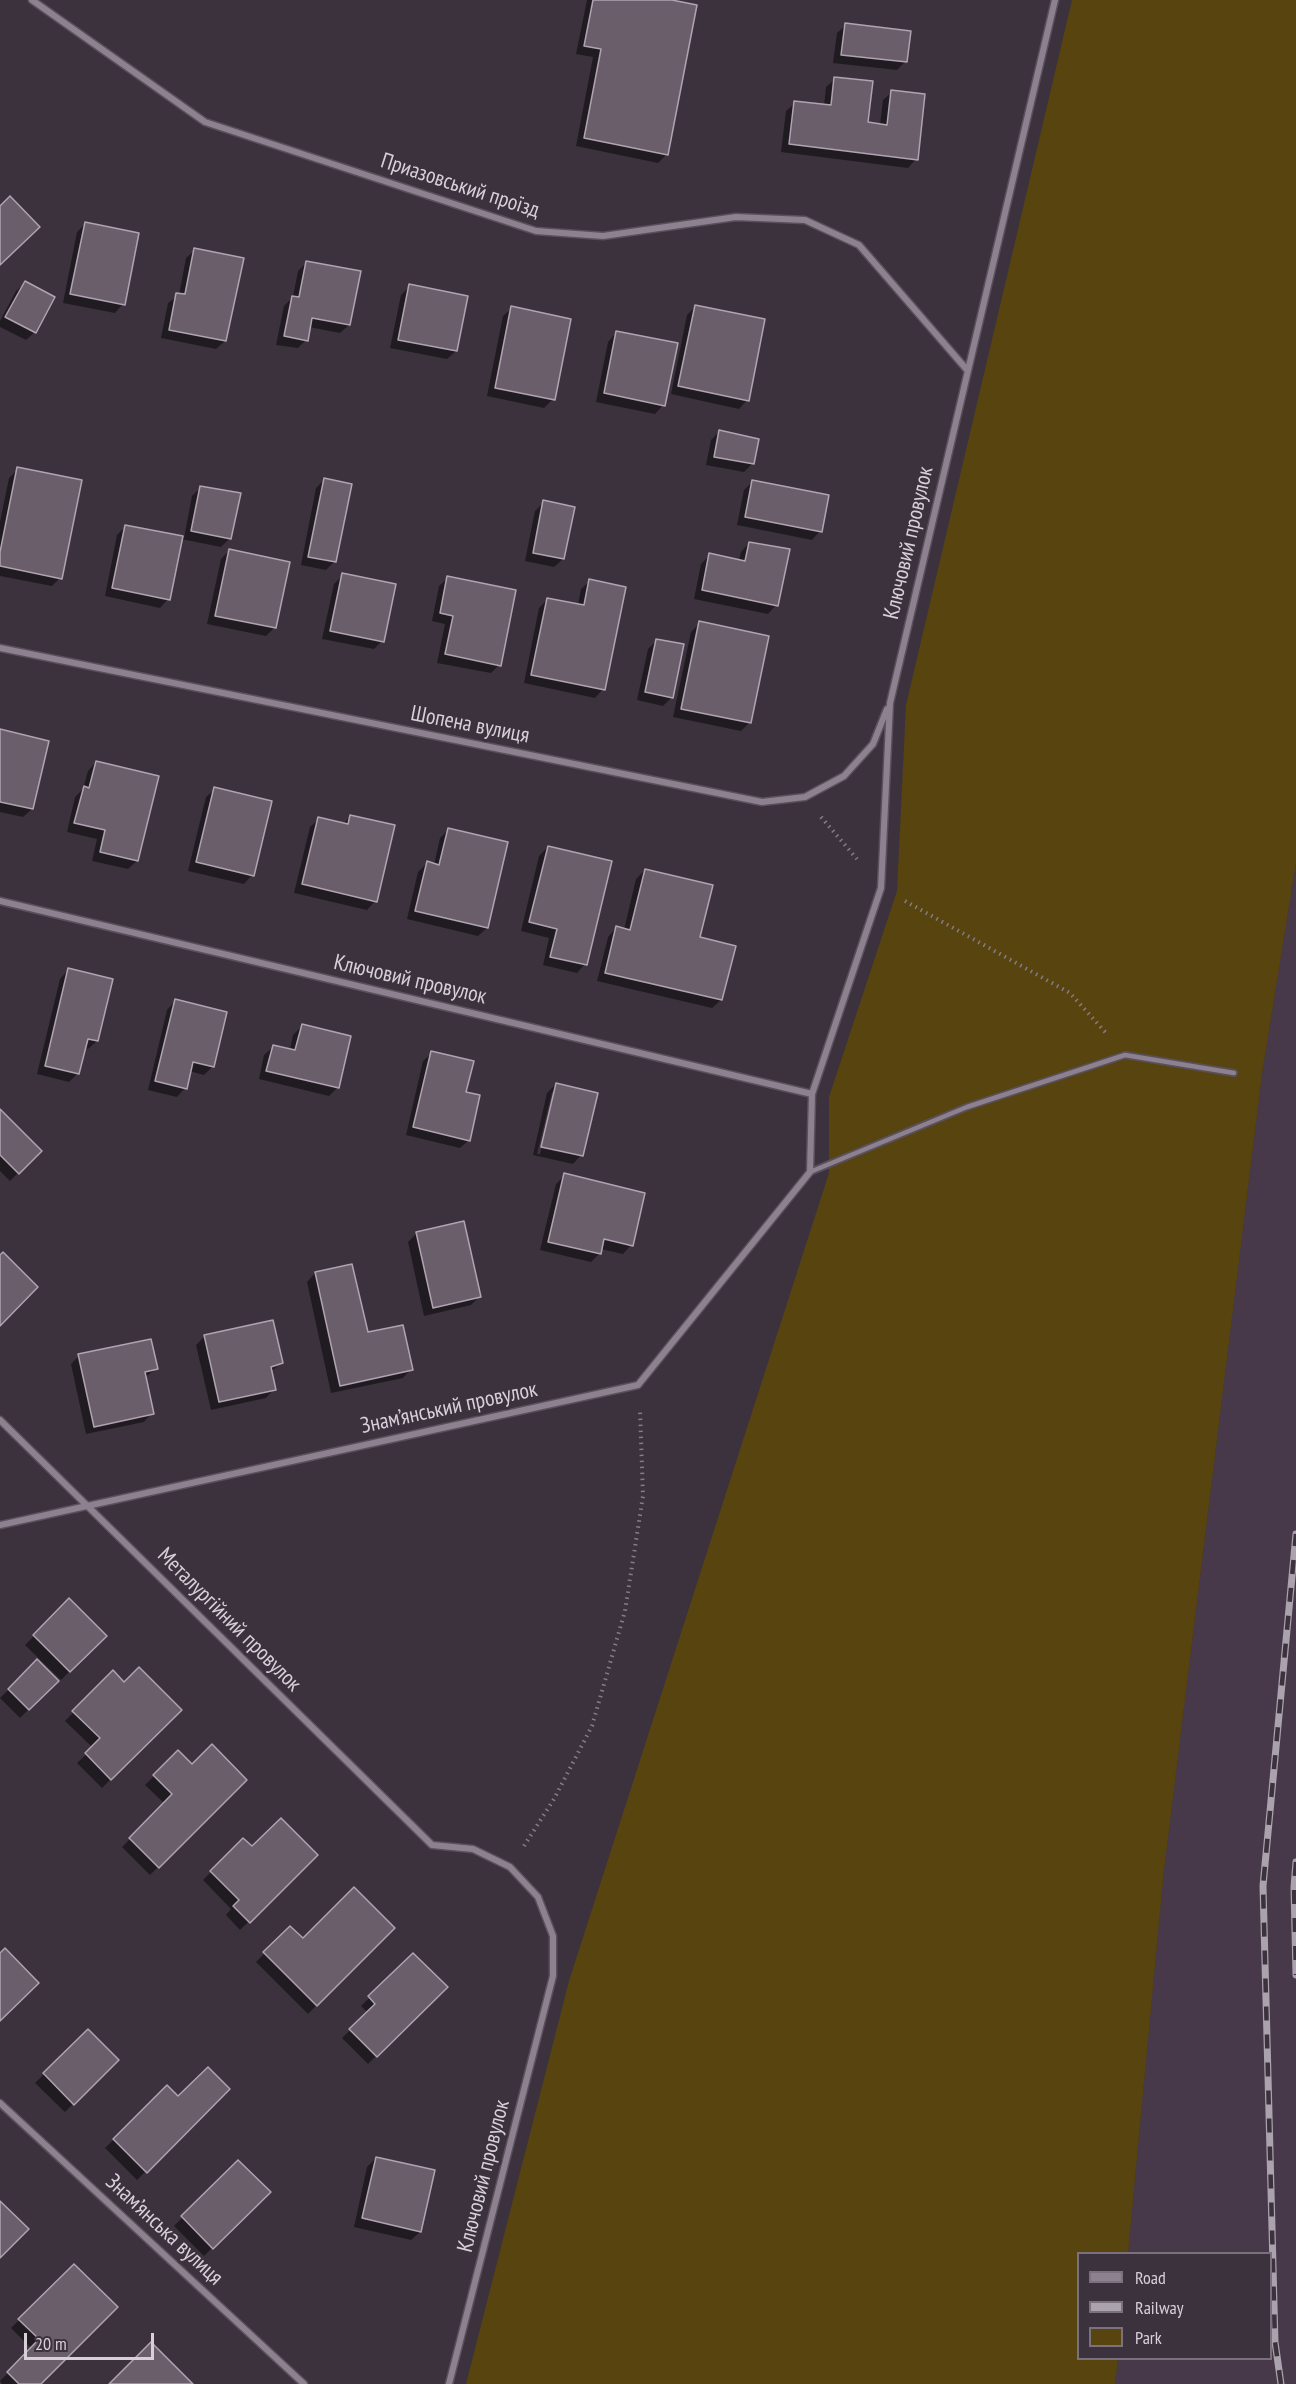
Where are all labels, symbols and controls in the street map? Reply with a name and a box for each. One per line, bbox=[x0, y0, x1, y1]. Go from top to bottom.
street label: Приазовський проїзд bbox=[377, 148, 543, 224]
street label: Ключовий провулок bbox=[879, 464, 939, 622]
street label: Шопена вулиця bbox=[409, 701, 531, 749]
street label: Ключовий провулок bbox=[331, 950, 489, 1010]
street label: Знам’янський провулок bbox=[358, 1376, 540, 1440]
street label: Металургійний провулок bbox=[152, 1543, 306, 1697]
street label: Ключовий провулок bbox=[452, 2097, 516, 2255]
street label: Знам’янська вулиця bbox=[100, 2169, 228, 2291]
legend bbox=[1077, 2252, 1272, 2360]
text: Road bbox=[1135, 2266, 1166, 2289]
text: Railway bbox=[1135, 2296, 1184, 2319]
scale bar bbox=[27, 2321, 158, 2359]
text: Park bbox=[1135, 2326, 1162, 2349]
text: 20 m bbox=[35, 2332, 67, 2355]

